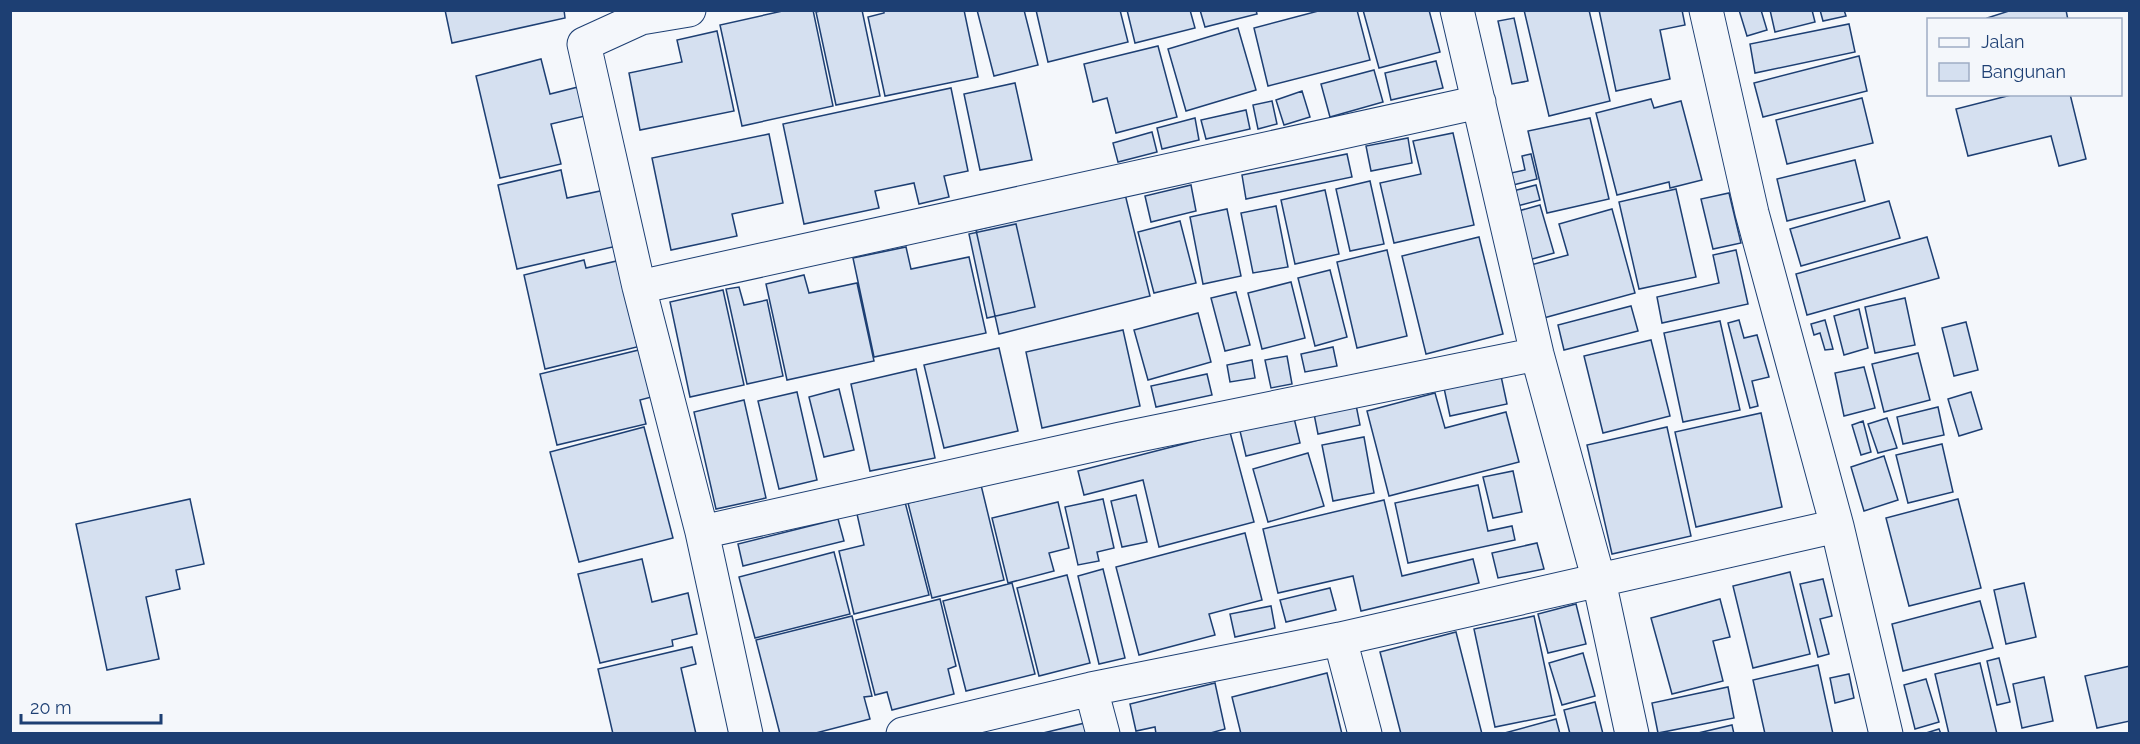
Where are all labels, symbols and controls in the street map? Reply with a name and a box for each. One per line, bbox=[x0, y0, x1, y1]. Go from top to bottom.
legend bbox=[1927, 18, 2122, 96]
text: Jalan bbox=[1981, 31, 2025, 52]
text: Bangunan bbox=[1981, 61, 2066, 82]
scale bar bbox=[21, 687, 160, 725]
text: 20 m bbox=[30, 697, 72, 718]

